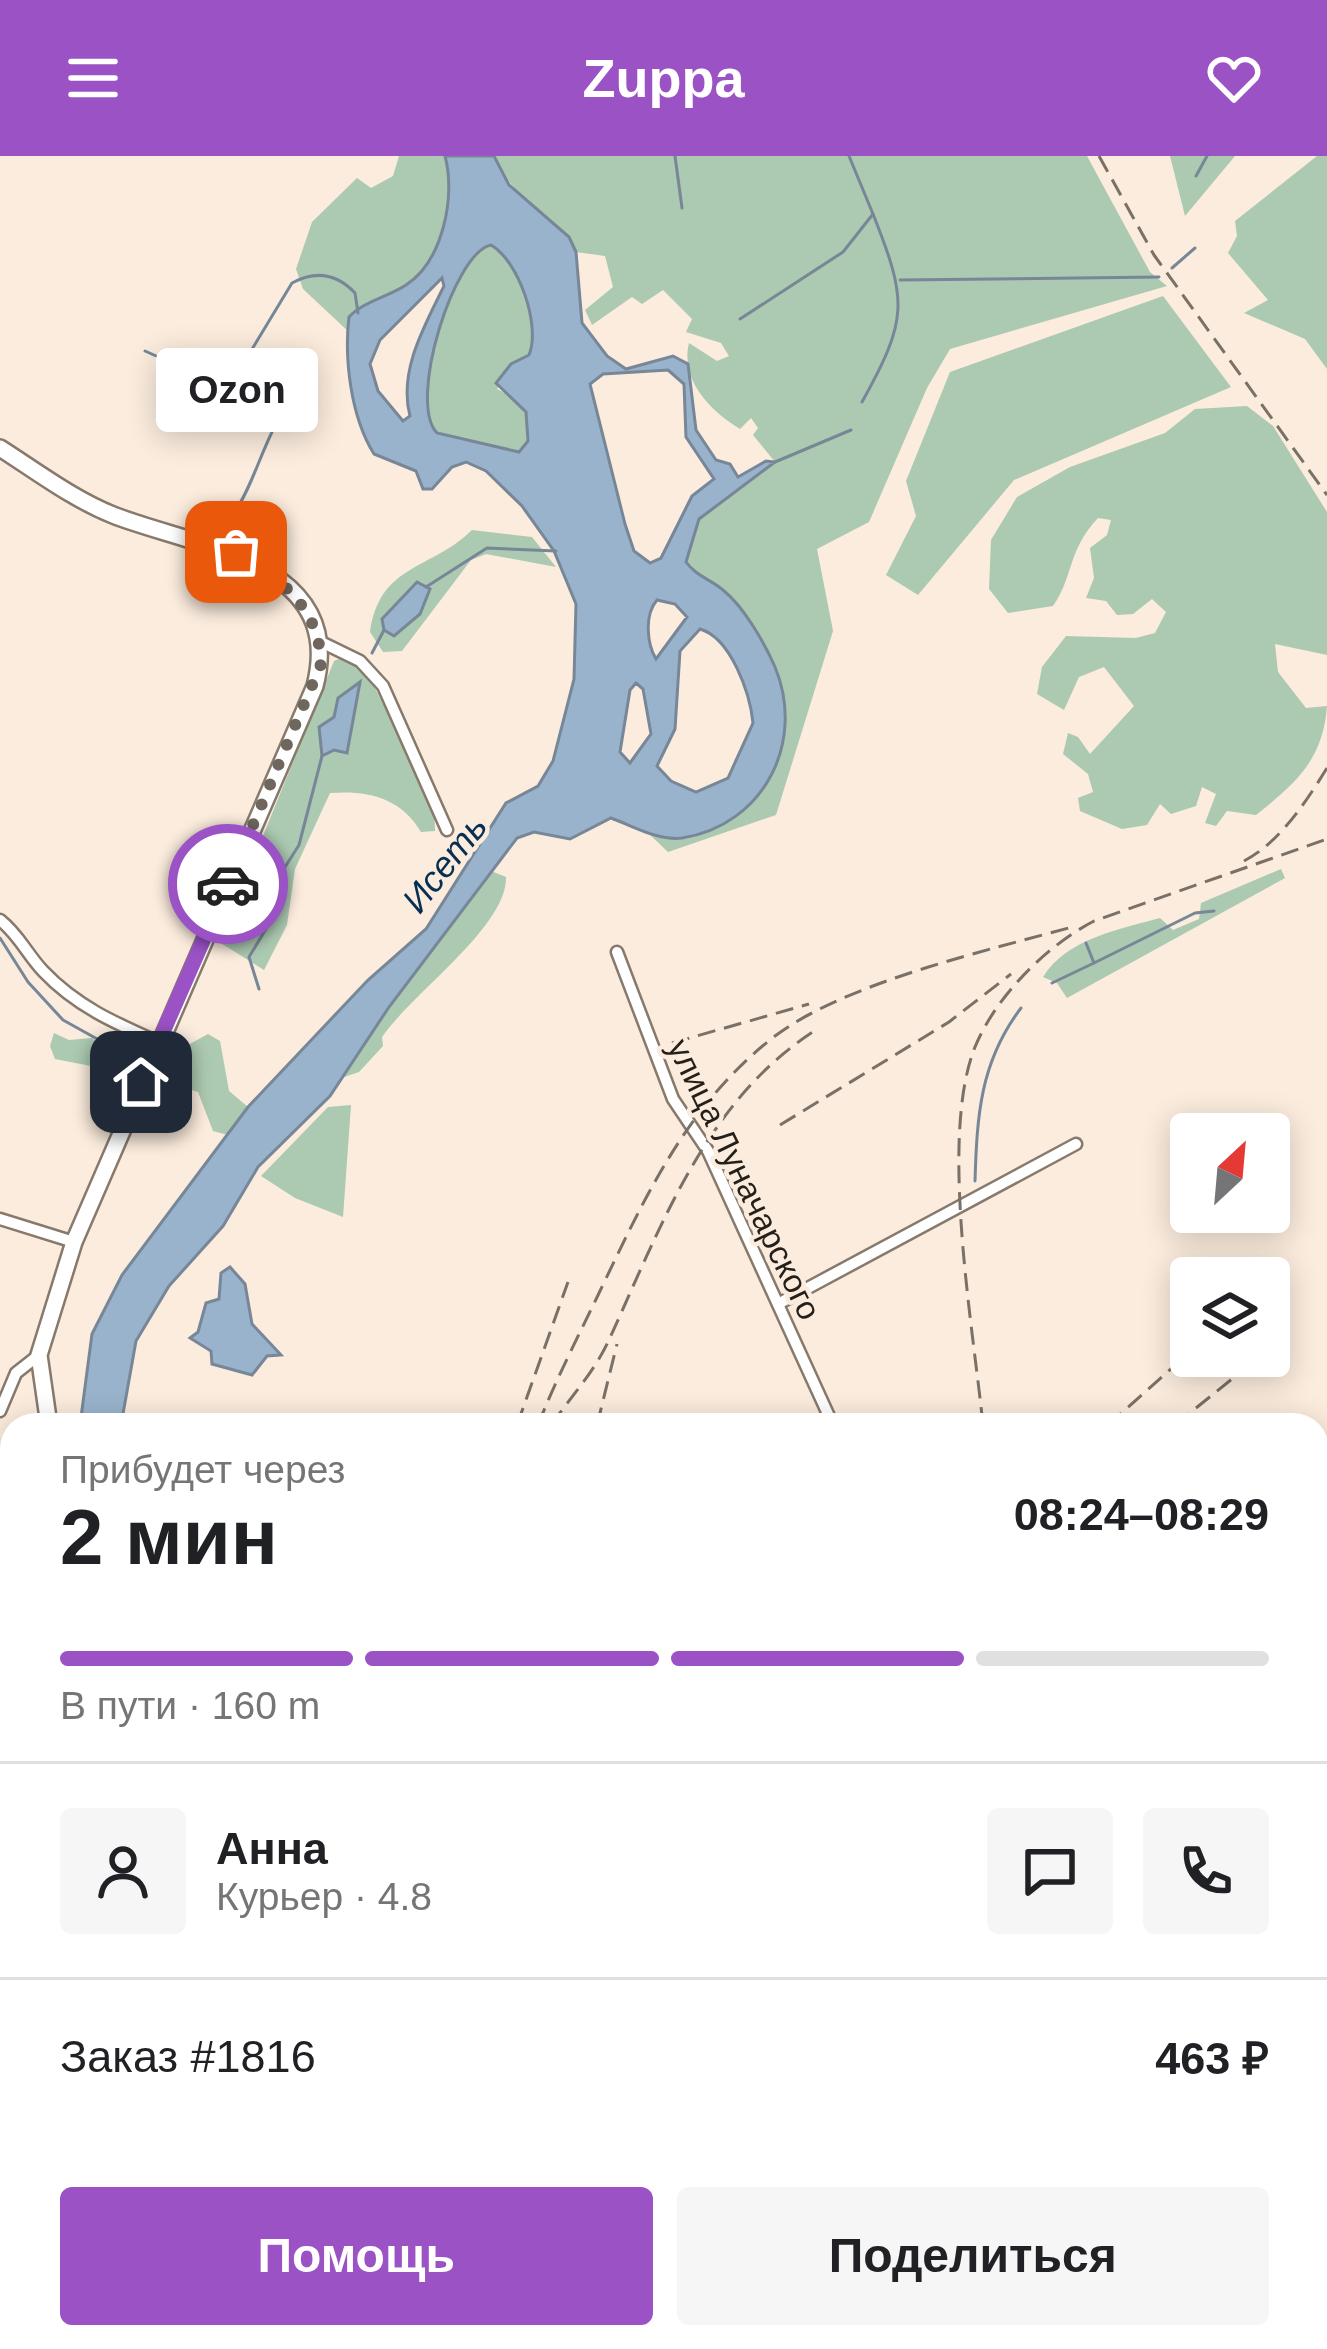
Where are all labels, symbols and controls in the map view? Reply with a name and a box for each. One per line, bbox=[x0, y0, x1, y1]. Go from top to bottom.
icon: menu bbox=[60, 45, 126, 111]
icon: heart bbox=[1201, 45, 1267, 111]
text: Zuppa bbox=[583, 48, 744, 108]
callout: Ozon bbox=[155, 348, 317, 432]
text: Ozon bbox=[188, 368, 286, 411]
pin bbox=[185, 501, 287, 603]
icon: bag bbox=[203, 519, 269, 585]
water label: Исеть bbox=[394, 806, 495, 920]
courier bbox=[168, 824, 288, 944]
icon: car bbox=[195, 851, 261, 917]
pin bbox=[90, 1031, 192, 1133]
street label: улица Луначарского bbox=[661, 1033, 829, 1326]
icon: home bbox=[108, 1049, 174, 1115]
north arrow bbox=[1170, 1113, 1290, 1233]
map controls bbox=[1170, 1113, 1290, 1377]
button: layers bbox=[1170, 1257, 1290, 1377]
text: Прибудет через bbox=[60, 1448, 345, 1491]
text: 08:24–08:29 bbox=[1014, 1489, 1269, 1540]
text: 2 мин bbox=[60, 1493, 278, 1581]
text: В пути · 160 m bbox=[60, 1684, 320, 1727]
button: person bbox=[60, 1808, 186, 1934]
button: chat bbox=[987, 1808, 1113, 1934]
button: phone bbox=[1143, 1808, 1269, 1934]
text: Анна bbox=[216, 1823, 328, 1874]
text: Курьер · 4.8 bbox=[216, 1875, 432, 1918]
text: Заказ #1816 bbox=[60, 2031, 316, 2082]
text: 463 ₽ bbox=[1155, 2033, 1269, 2084]
button: Помощь bbox=[60, 2187, 653, 2325]
button: Поделиться bbox=[677, 2187, 1269, 2325]

